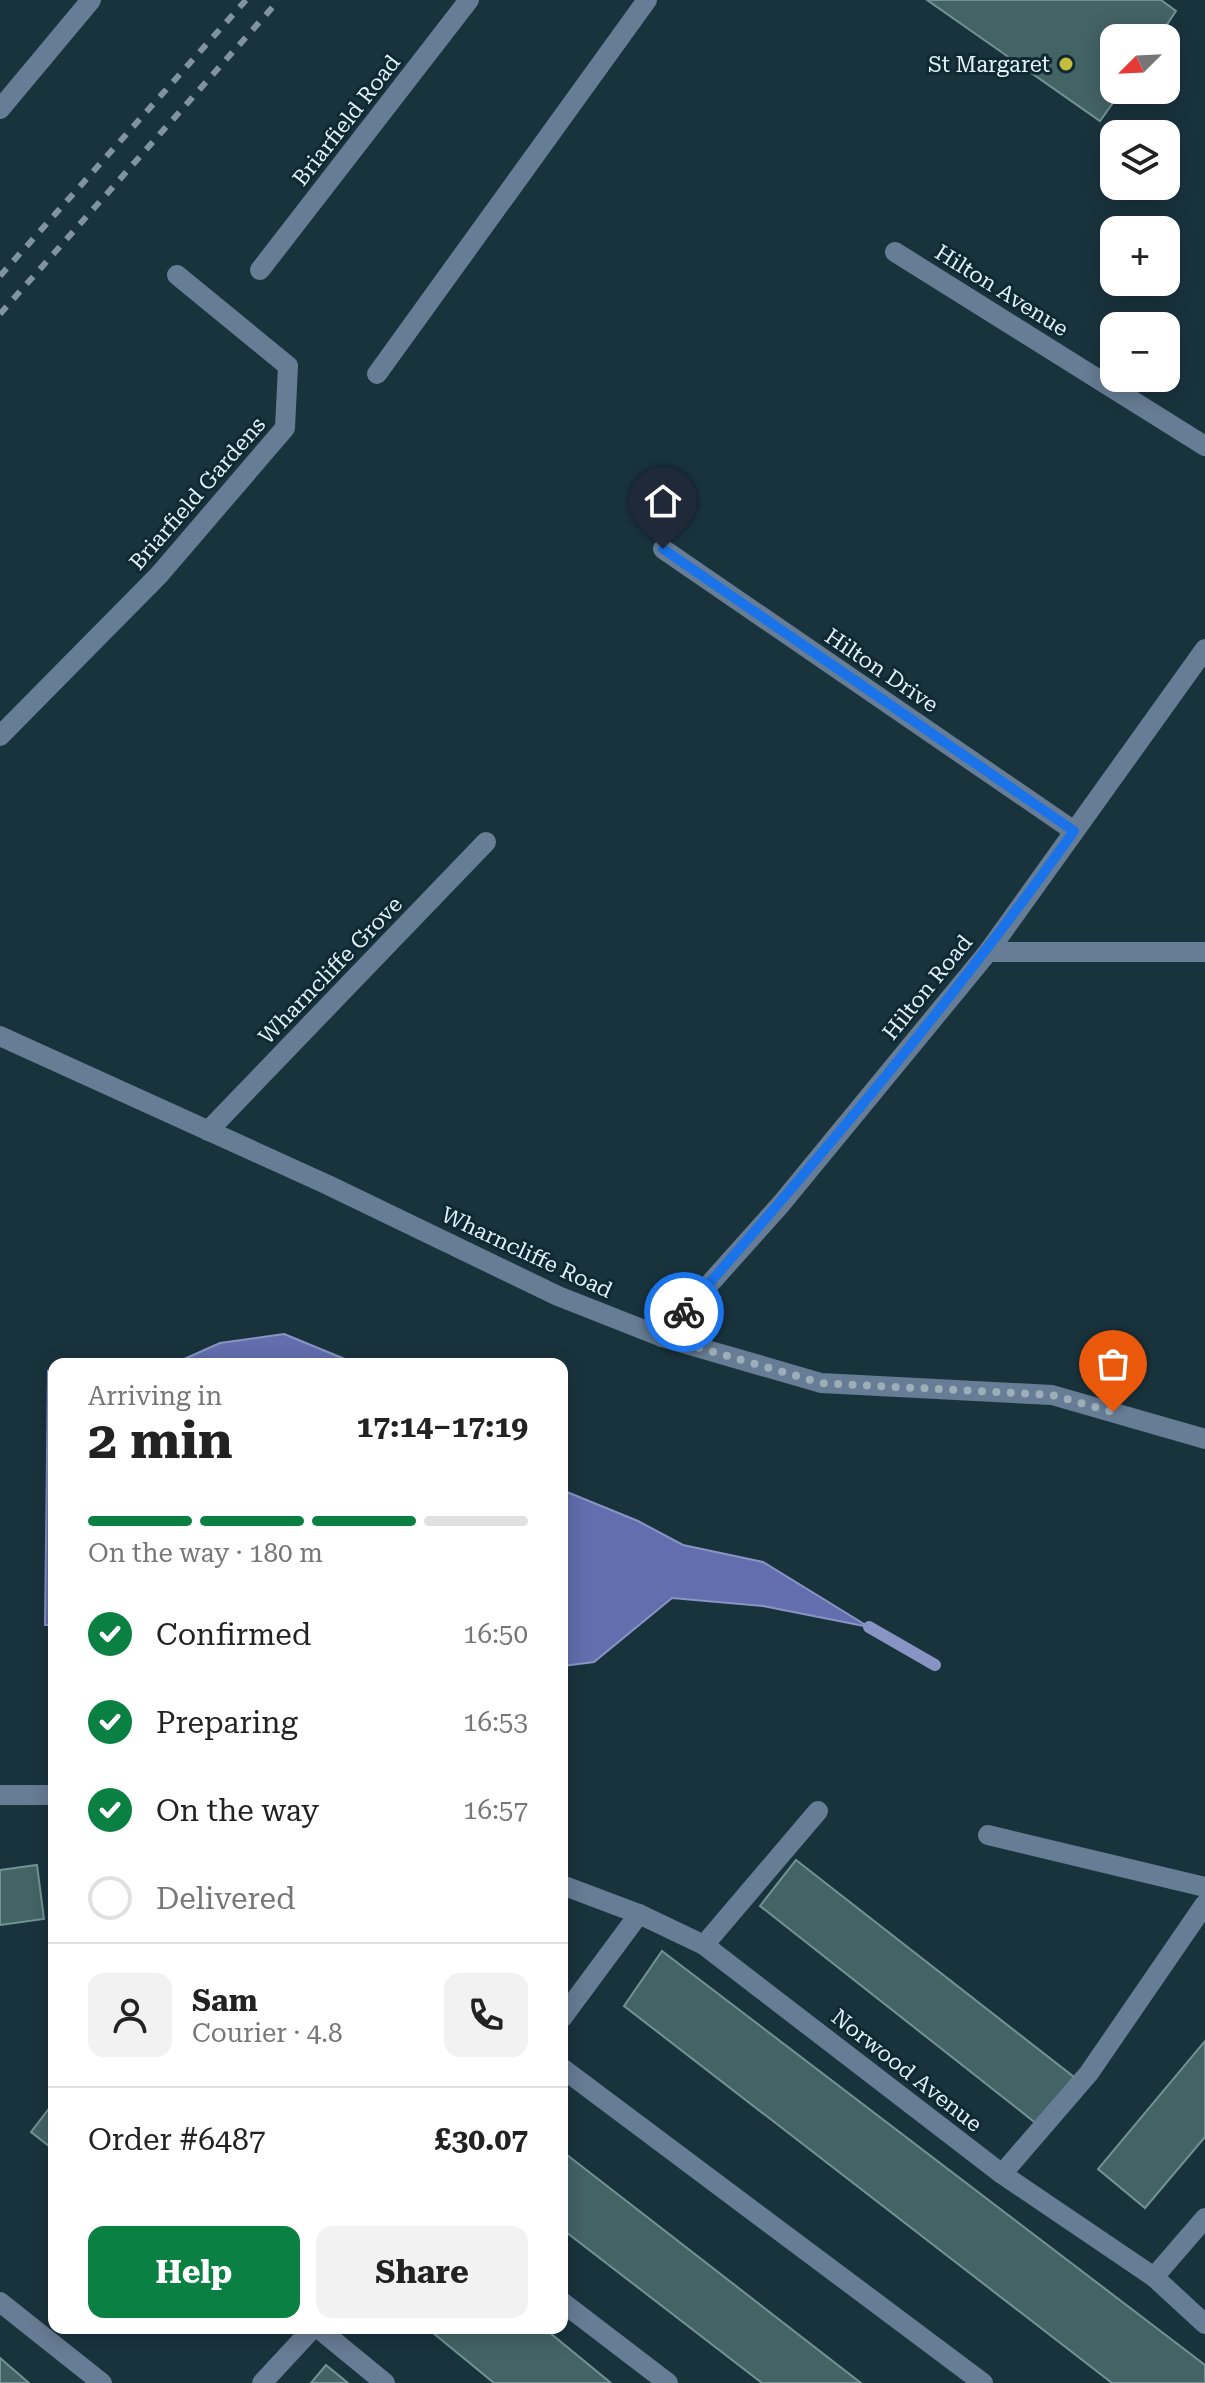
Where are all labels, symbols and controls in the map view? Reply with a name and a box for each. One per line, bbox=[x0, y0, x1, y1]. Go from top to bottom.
north arrow bbox=[1100, 24, 1180, 104]
map controls bbox=[1100, 24, 1180, 392]
street label: Briarfield Road bbox=[288, 50, 405, 191]
place label: St Margaret bbox=[928, 52, 1050, 77]
marker: St Margaret bbox=[1057, 55, 1075, 73]
button: layers bbox=[1100, 120, 1180, 200]
button: + bbox=[1100, 216, 1180, 296]
street label: Hilton Avenue bbox=[931, 239, 1073, 341]
button: − bbox=[1100, 312, 1180, 392]
street label: Briarfield Gardens bbox=[124, 412, 270, 575]
pin bbox=[629, 467, 697, 549]
icon: home bbox=[641, 479, 685, 523]
street label: Hilton Drive bbox=[820, 623, 943, 717]
street label: Wharncliffe Grove bbox=[254, 891, 407, 1049]
street label: Hilton Road bbox=[878, 930, 977, 1045]
street label: Wharncliffe Road bbox=[437, 1202, 616, 1303]
courier bbox=[644, 1272, 724, 1352]
icon: bike bbox=[662, 1290, 706, 1334]
pin bbox=[1079, 1330, 1147, 1412]
icon: bag bbox=[1091, 1342, 1135, 1386]
text: Arriving in bbox=[88, 1381, 222, 1411]
text: 17:14–17:19 bbox=[356, 1409, 528, 1444]
text: 2 min bbox=[88, 1410, 233, 1471]
text: On the way · 180 m bbox=[88, 1538, 323, 1568]
icon: check bbox=[88, 1612, 132, 1656]
text: Confirmed bbox=[156, 1617, 311, 1652]
text: 16:50 bbox=[463, 1619, 528, 1649]
icon: check bbox=[88, 1700, 132, 1744]
text: Preparing bbox=[156, 1705, 298, 1740]
text: 16:53 bbox=[463, 1707, 528, 1737]
icon: check bbox=[88, 1788, 132, 1832]
text: On the way bbox=[156, 1793, 319, 1828]
text: 16:57 bbox=[463, 1795, 528, 1825]
text: Delivered bbox=[156, 1881, 295, 1916]
button: person bbox=[88, 1973, 172, 2057]
button: phone bbox=[444, 1973, 528, 2057]
text: Sam bbox=[192, 1983, 258, 2018]
street label: Norwood Avenue bbox=[827, 2004, 987, 2137]
text: Courier · 4.8 bbox=[192, 2018, 342, 2048]
text: Order #6487 bbox=[88, 2122, 266, 2157]
text: £30.07 bbox=[435, 2122, 528, 2157]
button: Help bbox=[88, 2226, 300, 2318]
button: Share bbox=[316, 2226, 528, 2318]

